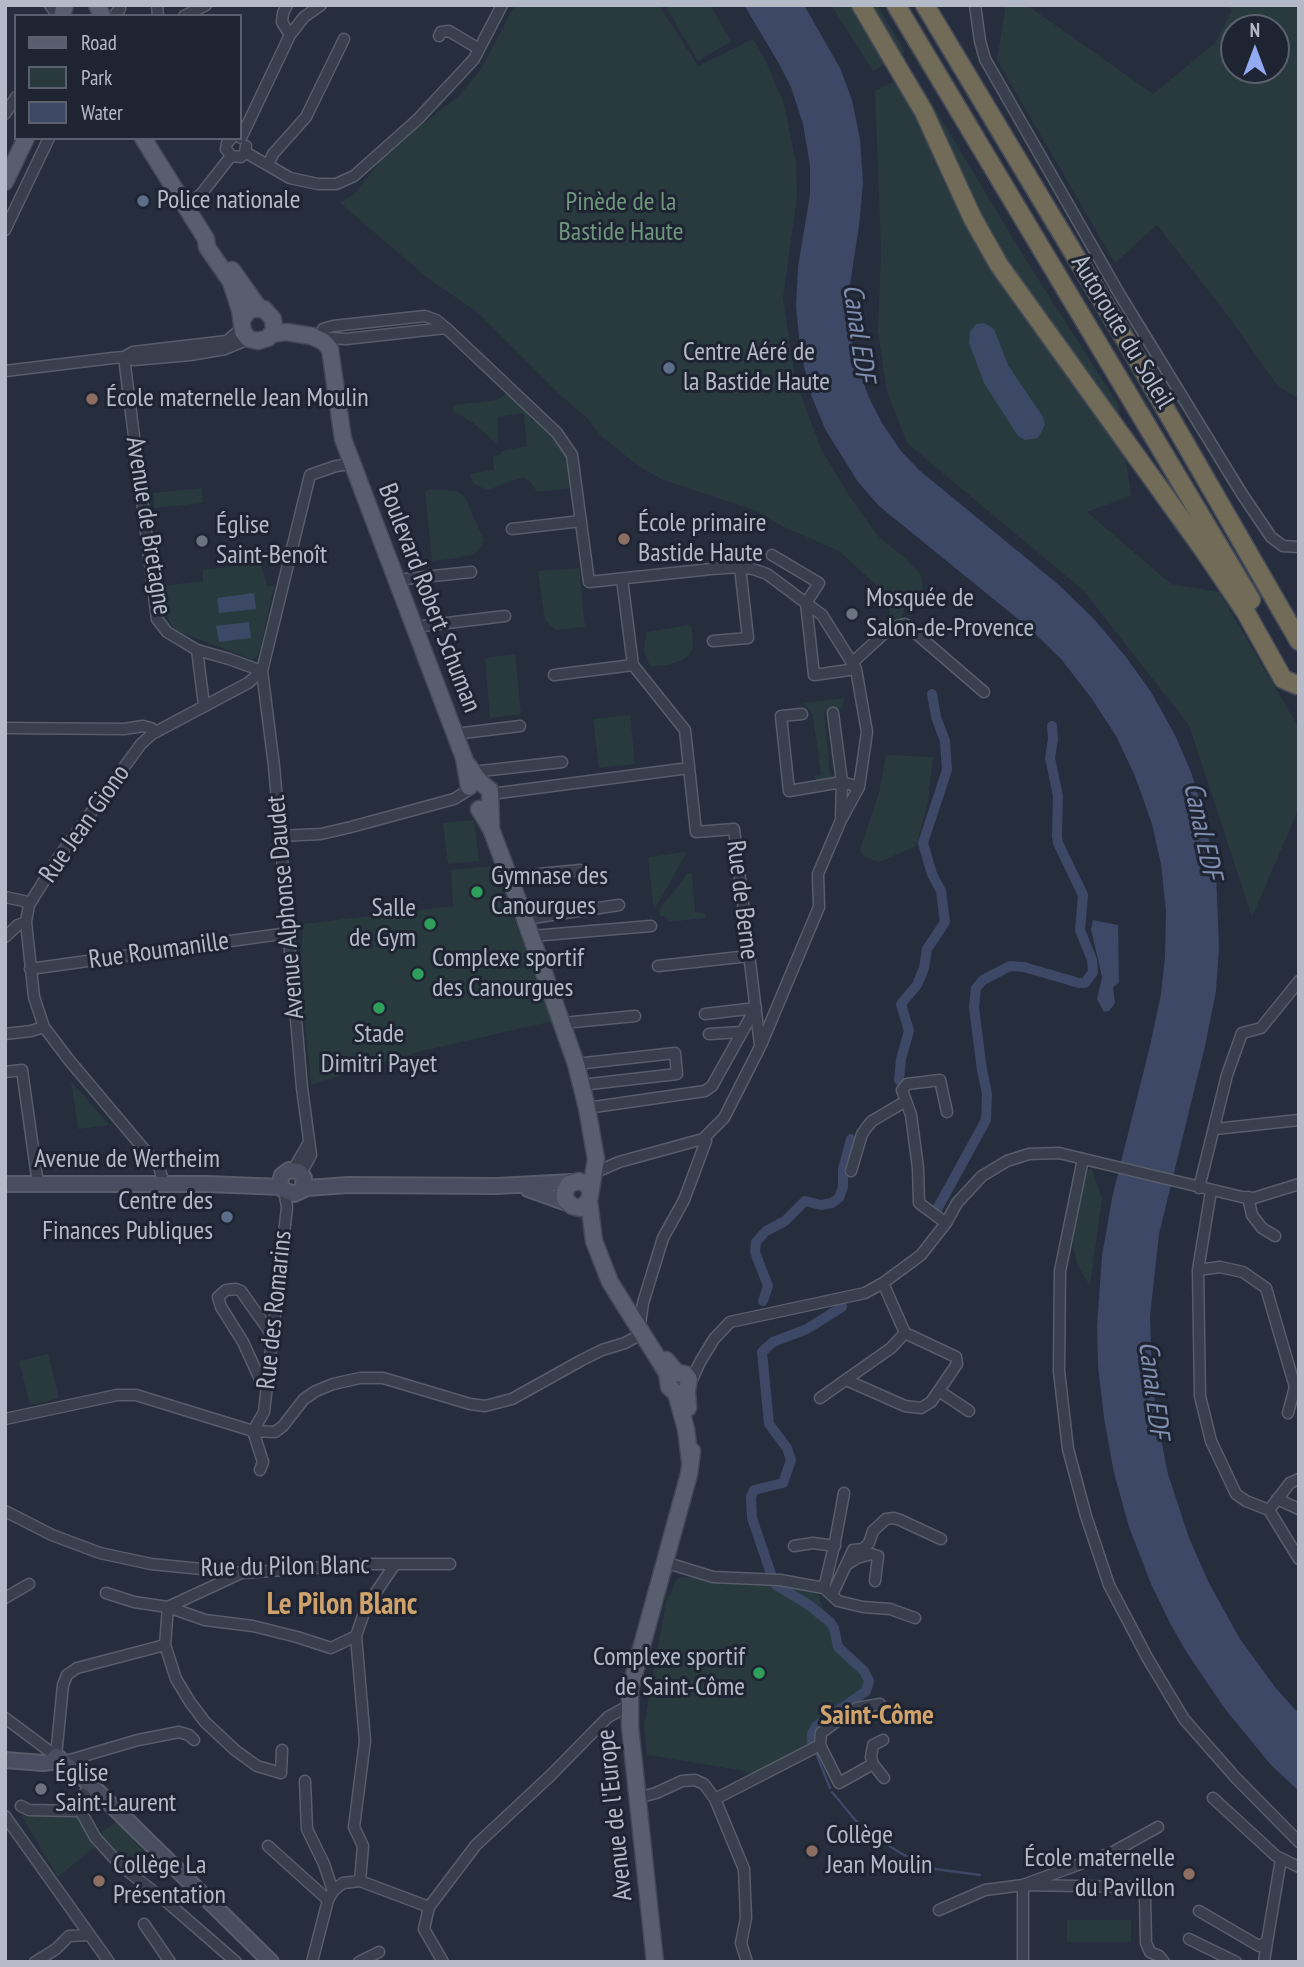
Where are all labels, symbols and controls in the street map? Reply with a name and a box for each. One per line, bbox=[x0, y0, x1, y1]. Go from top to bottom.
legend bbox=[14, 14, 242, 140]
north arrow bbox=[1220, 14, 1290, 84]
text: N bbox=[1250, 18, 1260, 42]
text: Road bbox=[81, 29, 117, 56]
text: Park bbox=[81, 64, 112, 91]
text: Water bbox=[81, 99, 123, 126]
place label: Police nationale bbox=[157, 185, 300, 217]
park label: Pinède de la Bastide Haute bbox=[558, 187, 684, 248]
marker: Police nationale bbox=[135, 193, 151, 209]
street label: Autoroute du Soleil bbox=[1064, 250, 1180, 414]
water label: Canal EDF bbox=[835, 282, 881, 384]
place label: Centre Aéré de la Bastide Haute bbox=[683, 337, 830, 398]
marker: Centre Aéré de la Bastide Haute bbox=[661, 360, 677, 376]
place label: École maternelle Jean Moulin bbox=[106, 383, 369, 415]
marker: École maternelle Jean Moulin bbox=[84, 391, 100, 407]
street label: Avenue de Bretagne bbox=[119, 435, 177, 617]
street label: Boulevard Robert Schuman bbox=[371, 479, 487, 717]
place label: École primaire Bastide Haute bbox=[638, 508, 766, 570]
place label: Église Saint-Benoît bbox=[216, 510, 327, 572]
marker: École primaire Bastide Haute bbox=[616, 531, 632, 547]
marker: Église Saint-Benoît bbox=[194, 533, 210, 549]
place label: Mosquée de Salon-de-Provence bbox=[866, 583, 1034, 644]
marker: Mosquée de Salon-de-Provence bbox=[844, 606, 860, 622]
street label: Rue Jean Giono bbox=[33, 759, 137, 889]
water label: Canal EDF bbox=[1175, 780, 1229, 882]
street label: Avenue Alphonse Daudet bbox=[261, 794, 311, 1020]
street label: Rue de Berne bbox=[719, 839, 765, 961]
place label: Gymnase des Canourgues bbox=[491, 861, 608, 922]
marker: Gymnase des Canourgues bbox=[469, 884, 485, 900]
place label: Salle de Gym bbox=[349, 893, 416, 954]
marker: Salle de Gym bbox=[422, 916, 438, 932]
street label: Rue Roumanille bbox=[87, 926, 231, 976]
place label: Complexe sportif des Canourgues bbox=[432, 943, 584, 1004]
marker: Complexe sportif des Canourgues bbox=[410, 966, 426, 982]
marker: Stade Dimitri Payet bbox=[371, 1000, 387, 1016]
place label: Stade Dimitri Payet bbox=[321, 1019, 437, 1080]
street label: Avenue de Wertheim bbox=[34, 1144, 220, 1176]
place label: Centre des Finances Publiques bbox=[42, 1186, 213, 1248]
marker: Centre des Finances Publiques bbox=[219, 1209, 235, 1225]
street label: Rue des Romarins bbox=[251, 1229, 299, 1391]
water label: Canal EDF bbox=[1130, 1339, 1176, 1441]
street label: Rue du Pilon Blanc bbox=[200, 1550, 370, 1584]
district label: Le Pilon Blanc bbox=[267, 1587, 417, 1623]
place label: Complexe sportif de Saint-Côme bbox=[593, 1642, 745, 1704]
marker: Complexe sportif de Saint-Côme bbox=[751, 1665, 767, 1681]
district label: Saint-Côme bbox=[820, 1699, 934, 1733]
street label: Avenue de l'Europe bbox=[590, 1728, 640, 1902]
place label: Église Saint-Laurent bbox=[55, 1758, 176, 1820]
marker: Église Saint-Laurent bbox=[33, 1781, 49, 1797]
place label: Collège Jean Moulin bbox=[826, 1820, 933, 1882]
marker: Collège Jean Moulin bbox=[804, 1843, 820, 1859]
place label: École maternelle du Pavillon bbox=[1024, 1843, 1175, 1904]
place label: Collège La Présentation bbox=[113, 1850, 226, 1912]
marker: École maternelle du Pavillon bbox=[1181, 1866, 1197, 1882]
marker: Collège La Présentation bbox=[91, 1873, 107, 1889]

